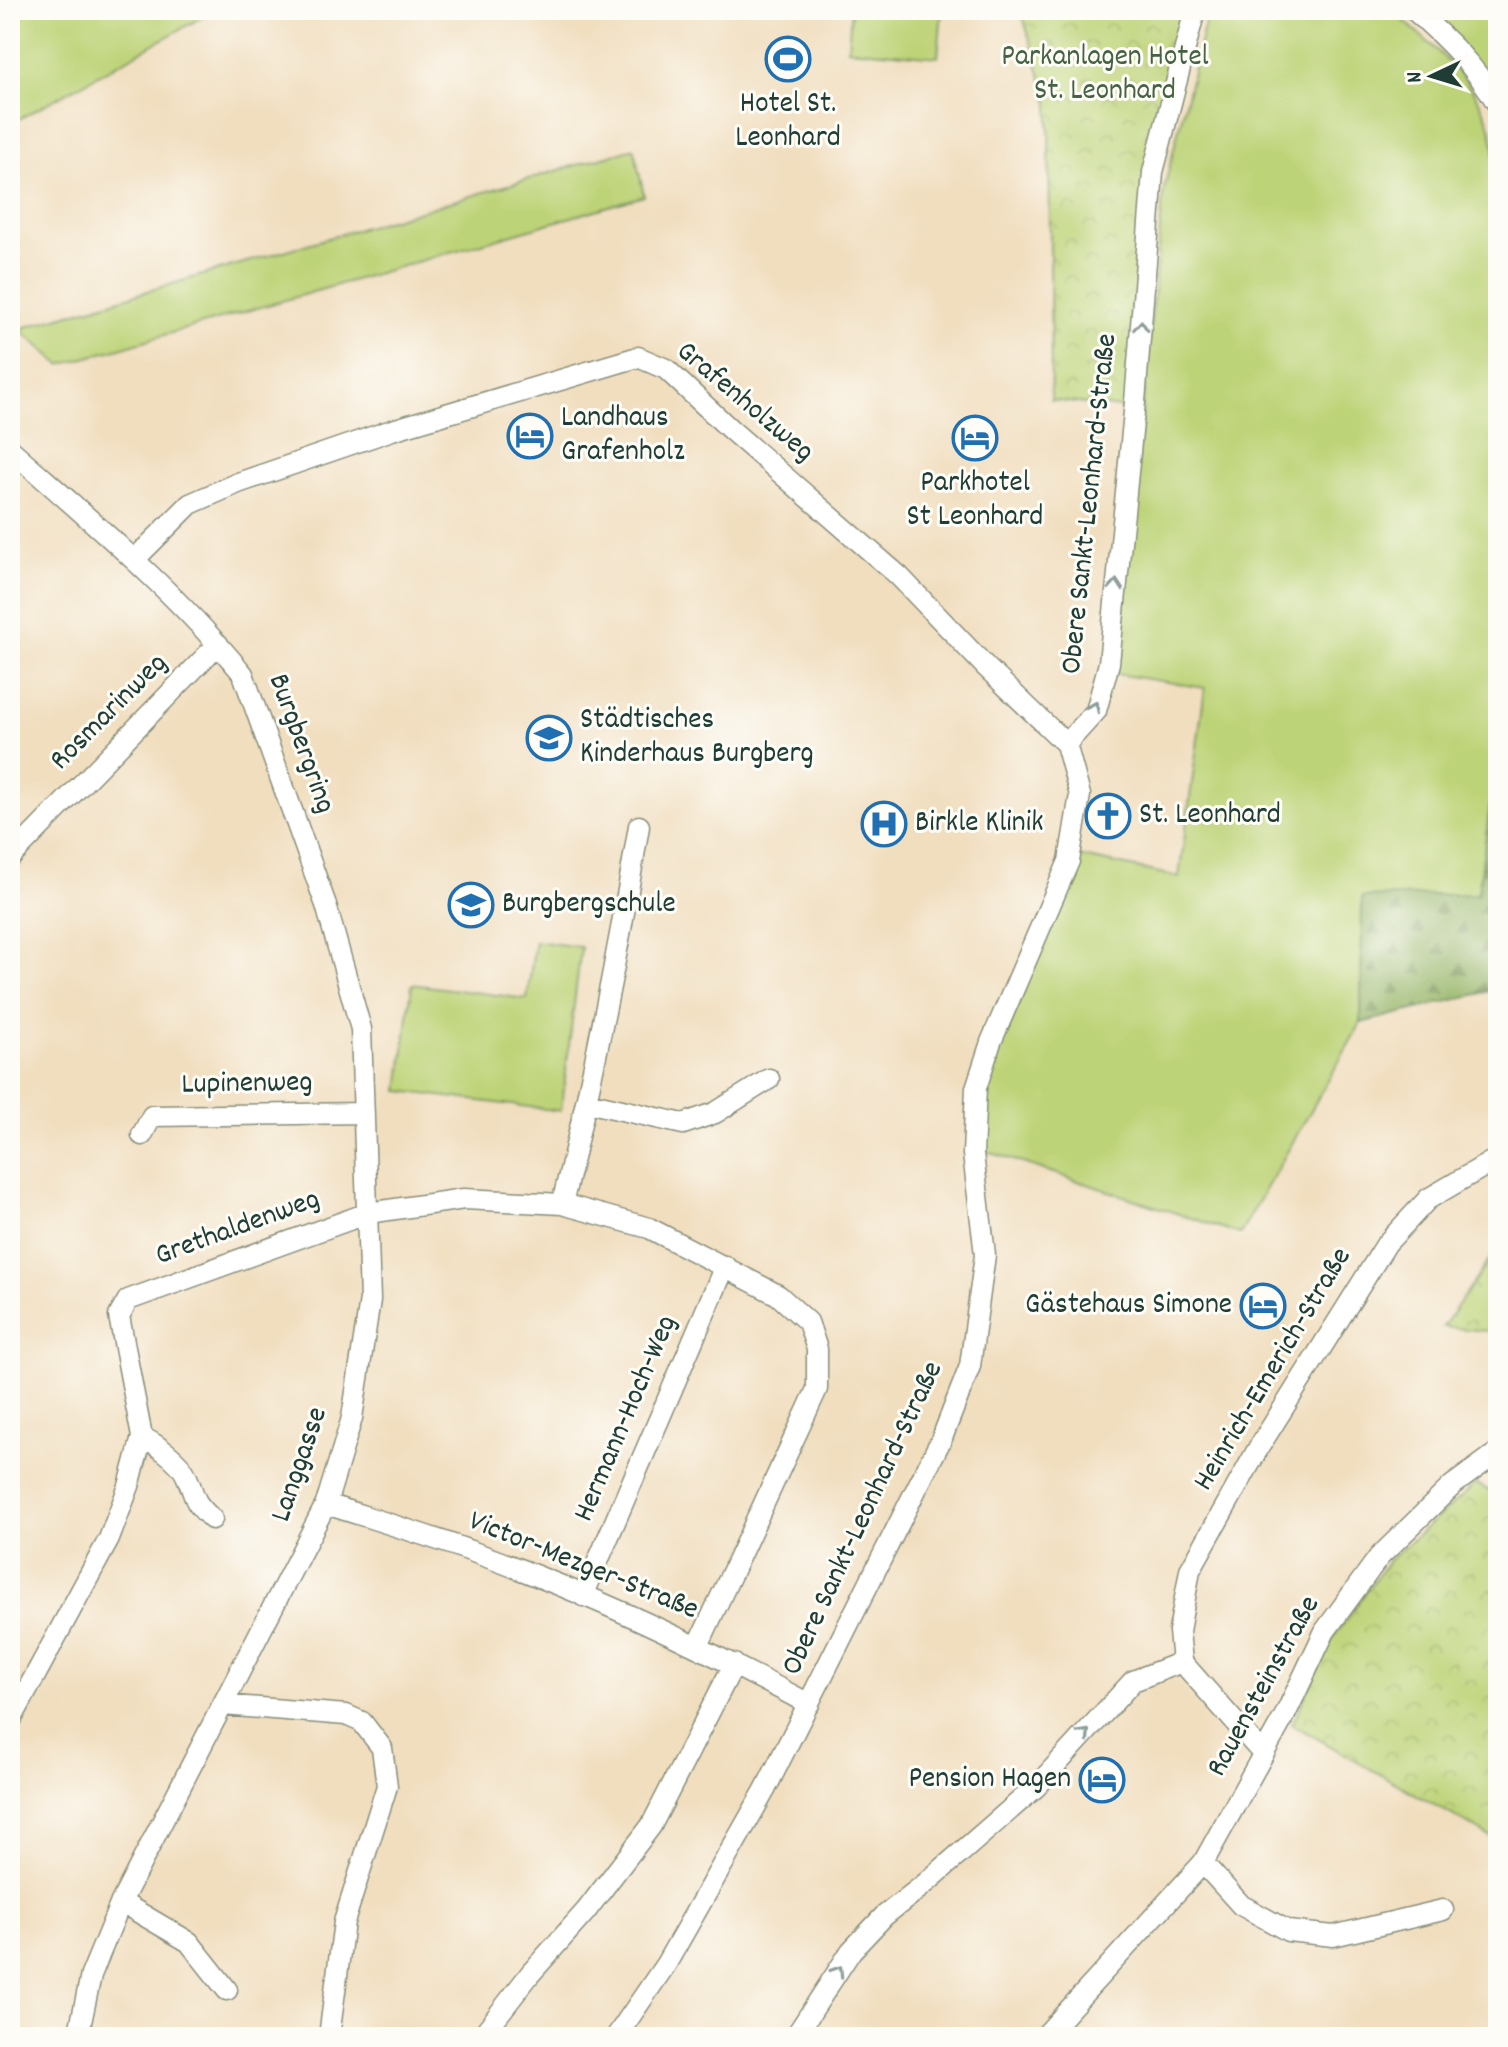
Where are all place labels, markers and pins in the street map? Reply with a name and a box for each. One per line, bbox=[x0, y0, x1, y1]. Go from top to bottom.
sports icon: Hotel St. Leonhard bbox=[764, 35, 812, 83]
place label: Hotel St. Leonhard bbox=[735, 84, 841, 161]
place label: Landhaus Grafenholz bbox=[561, 398, 685, 475]
hotel icon: Landhaus Grafenholz bbox=[506, 412, 554, 460]
hotel icon: Parkhotel St Leonhard bbox=[951, 414, 999, 462]
place label: Parkhotel St Leonhard bbox=[907, 463, 1043, 540]
place label: Städtisches Kinderhaus Burgberg bbox=[580, 700, 814, 777]
school or university icon: Städtisches Kinderhaus Burgberg bbox=[525, 714, 573, 762]
church icon: St. Leonhard bbox=[1084, 792, 1132, 840]
place label: St. Leonhard bbox=[1139, 795, 1281, 838]
hospital icon: Birkle Klinik bbox=[860, 800, 908, 848]
place label: Birkle Klinik bbox=[915, 803, 1044, 846]
school or university icon: Burgbergschule bbox=[447, 881, 495, 929]
place label: Burgbergschule bbox=[502, 884, 676, 927]
hotel icon: Gästehaus Simone bbox=[1239, 1282, 1287, 1330]
place label: Gästehaus Simone bbox=[1025, 1285, 1232, 1328]
hotel icon: Pension Hagen bbox=[1078, 1756, 1126, 1804]
place label: Pension Hagen bbox=[908, 1759, 1071, 1802]

